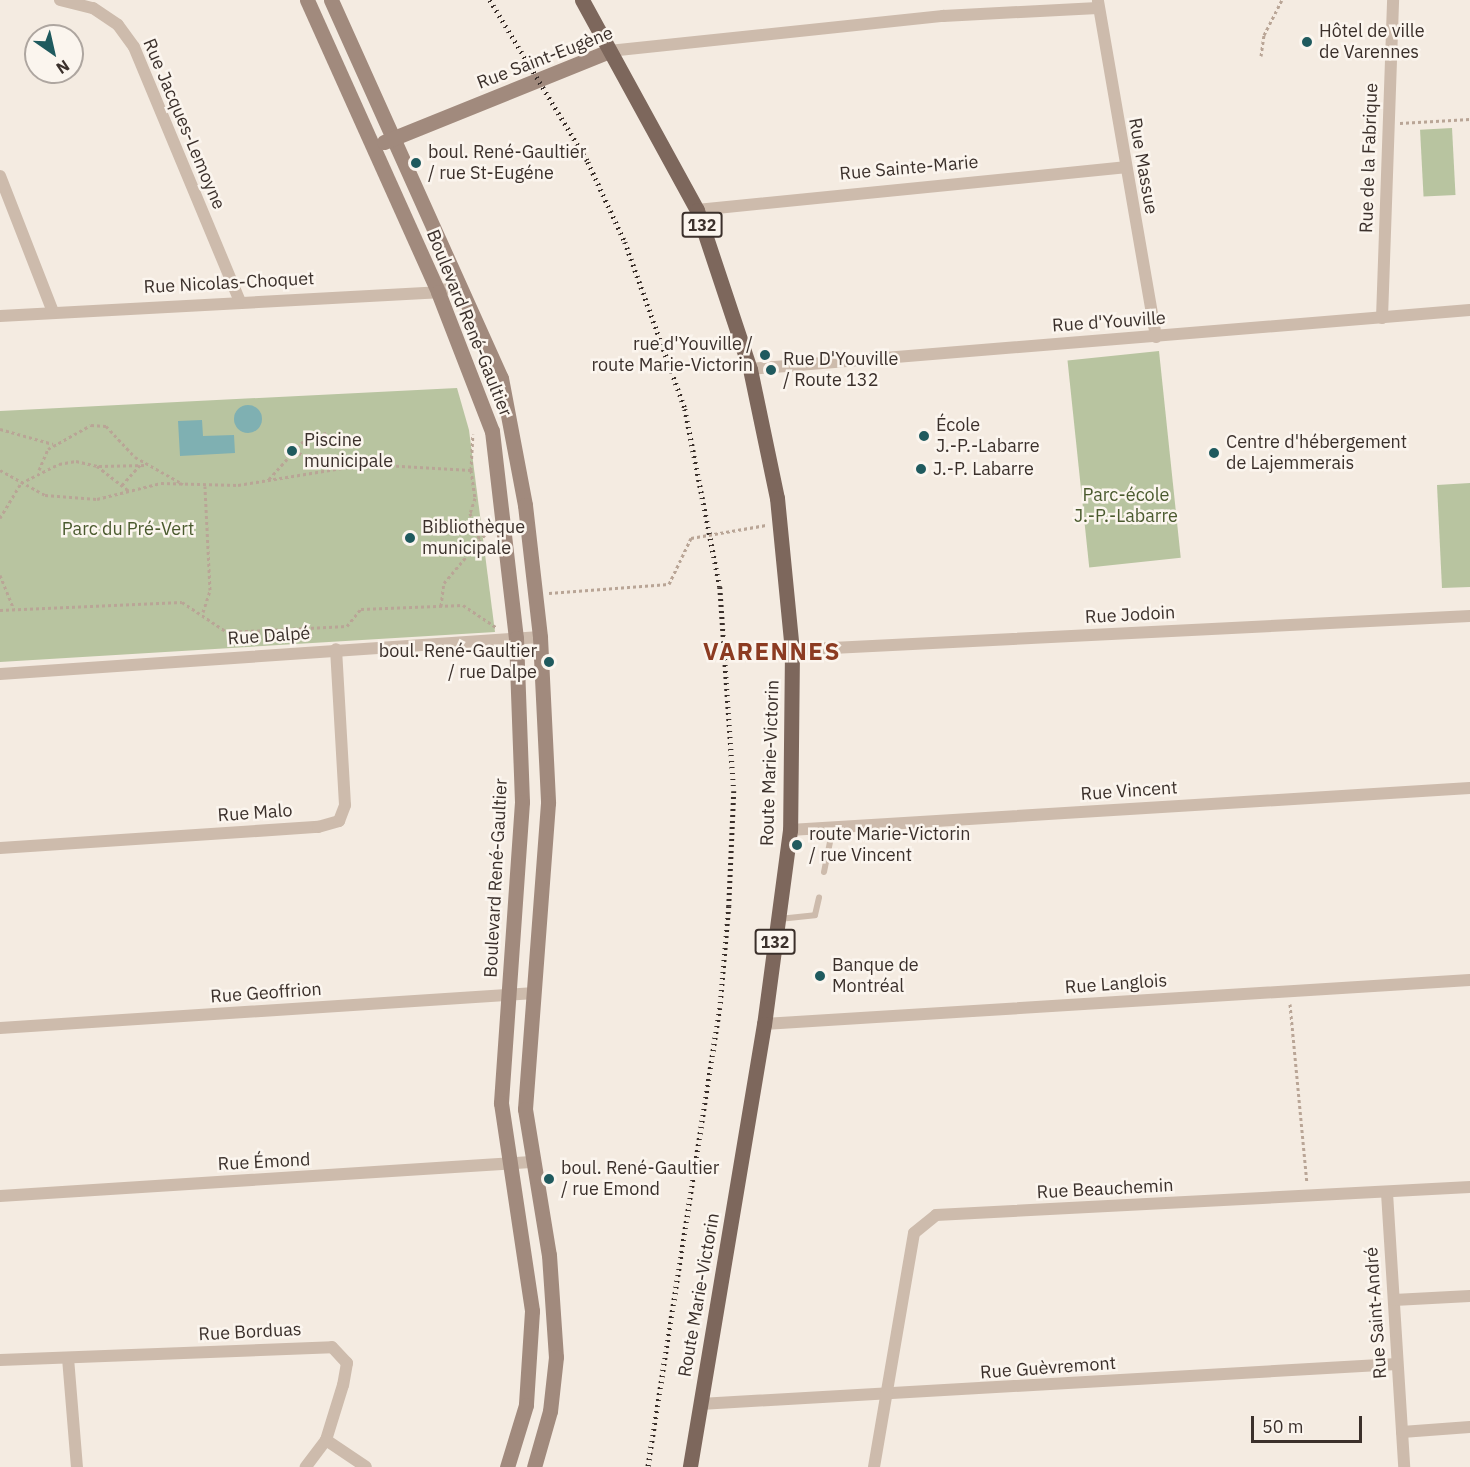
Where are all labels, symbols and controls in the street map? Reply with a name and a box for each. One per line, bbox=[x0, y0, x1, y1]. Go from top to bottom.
place label: Hôtel de ville de Varennes bbox=[1319, 21, 1425, 63]
street label: Rue Saint-Eugène bbox=[474, 22, 616, 94]
north arrow bbox=[24, 24, 84, 84]
street label: Rue Jacques-Lemoyne bbox=[138, 35, 230, 213]
marker: Hôtel de ville de Varennes bbox=[1300, 35, 1314, 49]
text: N bbox=[53, 56, 73, 79]
street label: Rue de la Fabrique bbox=[1356, 83, 1382, 233]
street label: Rue Massue bbox=[1124, 116, 1162, 216]
place label: boul. René-Gaultier / rue St-Eugéne bbox=[428, 142, 586, 184]
street label: Rue Sainte-Marie bbox=[839, 151, 979, 185]
marker: boul. René-Gaultier / rue St-Eugéne bbox=[409, 156, 423, 170]
road number: 132 bbox=[681, 212, 723, 238]
street label: Boulevard René-Gaultier bbox=[422, 226, 516, 420]
street label: Rue Nicolas-Choquet bbox=[143, 268, 315, 298]
street label: Rue d'Youville bbox=[1051, 307, 1167, 337]
place label: rue d'Youville / route Marie-Victorin bbox=[592, 334, 753, 376]
marker: rue d'Youville / route Marie-Victorin bbox=[758, 348, 772, 362]
place label: Rue D'Youville / Route 132 bbox=[783, 349, 898, 392]
marker: Rue D'Youville / Route 132 bbox=[764, 363, 778, 377]
place label: École J.-P.-Labarre bbox=[936, 415, 1040, 458]
marker: École J.-P.-Labarre bbox=[917, 429, 931, 443]
place label: Piscine municipale bbox=[304, 430, 393, 472]
place label: Centre d'hébergement de Lajemmerais bbox=[1226, 432, 1407, 474]
marker: Piscine municipale bbox=[285, 444, 299, 458]
marker: Centre d'hébergement de Lajemmerais bbox=[1207, 446, 1221, 460]
place label: J.-P. Labarre bbox=[933, 458, 1034, 480]
marker: J.-P. Labarre bbox=[914, 462, 928, 476]
park label: Parc-école J.-P.-Labarre bbox=[1074, 485, 1178, 528]
place label: Bibliothèque municipale bbox=[422, 517, 525, 560]
park label: Parc du Pré-Vert bbox=[62, 518, 194, 540]
marker: Bibliothèque municipale bbox=[403, 531, 417, 545]
street label: Rue Jodoin bbox=[1084, 602, 1176, 628]
street label: Rue Dalpé bbox=[227, 622, 311, 650]
district label: VARENNES bbox=[703, 638, 841, 666]
place label: boul. René-Gaultier / rue Dalpe bbox=[379, 641, 537, 684]
marker: boul. René-Gaultier / rue Dalpe bbox=[542, 655, 556, 669]
street label: Route Marie-Victorin bbox=[756, 680, 784, 846]
street label: Rue Vincent bbox=[1080, 777, 1178, 805]
street label: Boulevard René-Gaultier bbox=[480, 778, 512, 978]
street label: Rue Malo bbox=[217, 800, 293, 826]
place label: route Marie-Victorin / rue Vincent bbox=[809, 824, 970, 866]
marker: route Marie-Victorin / rue Vincent bbox=[790, 838, 804, 852]
road number: 132 bbox=[754, 929, 796, 955]
place label: Banque de Montréal bbox=[832, 955, 919, 998]
marker: Banque de Montréal bbox=[813, 969, 827, 983]
street label: Rue Langlois bbox=[1064, 970, 1168, 998]
street label: Rue Geoffrion bbox=[210, 978, 322, 1008]
street label: Rue Émond bbox=[217, 1149, 311, 1175]
place label: boul. René-Gaultier / rue Emond bbox=[561, 1158, 719, 1200]
marker: boul. René-Gaultier / rue Emond bbox=[542, 1172, 556, 1186]
street label: Rue Beauchemin bbox=[1036, 1175, 1174, 1203]
street label: Route Marie-Victorin bbox=[674, 1211, 724, 1379]
street label: Rue Saint-André bbox=[1361, 1246, 1391, 1380]
street label: Rue Borduas bbox=[198, 1319, 302, 1345]
street label: Rue Guèvremont bbox=[979, 1352, 1117, 1384]
scale bar bbox=[1254, 1404, 1365, 1442]
text: 50 m bbox=[1262, 1415, 1304, 1438]

